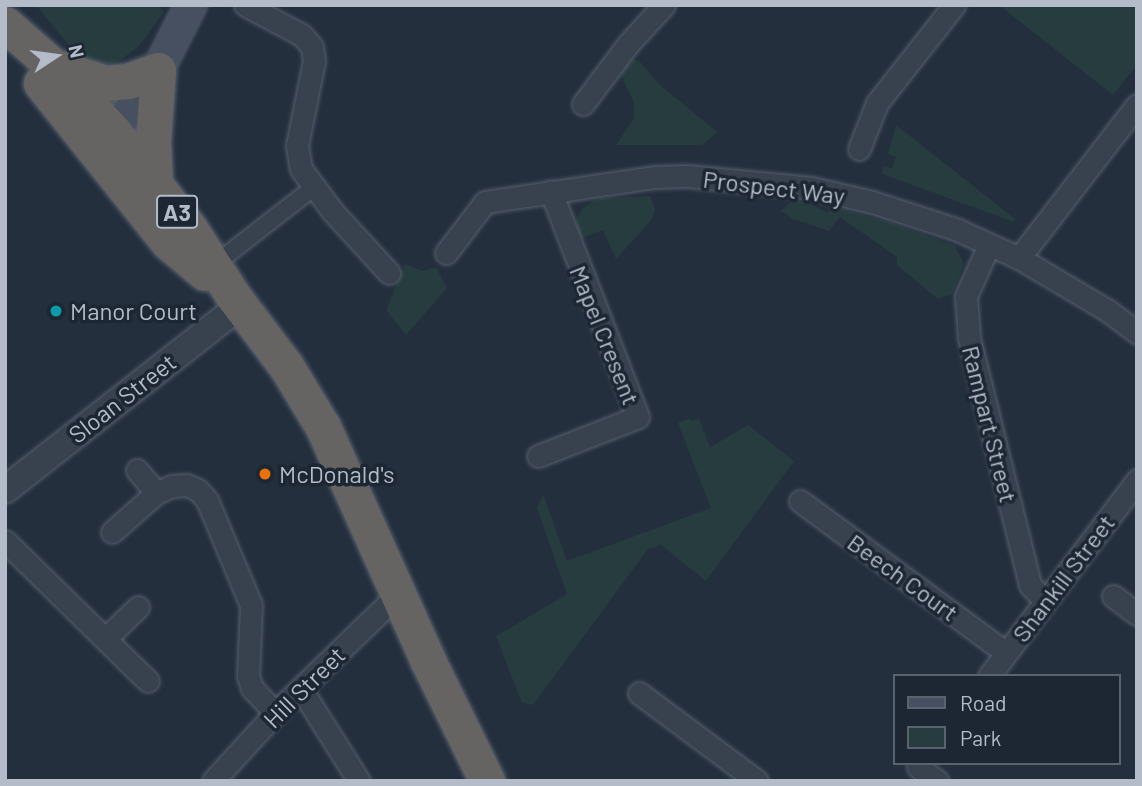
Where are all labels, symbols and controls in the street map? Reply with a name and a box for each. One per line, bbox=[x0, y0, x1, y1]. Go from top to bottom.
north arrow bbox=[21, 21, 91, 91]
text: N bbox=[64, 42, 90, 60]
street label: Prospect Way bbox=[702, 164, 846, 210]
road number: A3 bbox=[156, 192, 198, 232]
street label: Mapel Cresent bbox=[564, 261, 646, 409]
place label: Manor Court bbox=[70, 297, 197, 325]
marker: Manor Court bbox=[48, 303, 64, 319]
street label: Rampart Street bbox=[957, 343, 1023, 505]
street label: Sloan Street bbox=[63, 347, 181, 449]
place label: McDonald's bbox=[279, 460, 394, 488]
marker: McDonald's bbox=[257, 466, 273, 482]
street label: Shankill Street bbox=[1006, 509, 1120, 647]
street label: Beech Court bbox=[842, 527, 964, 627]
street label: Hill Street bbox=[257, 640, 351, 734]
legend bbox=[894, 674, 1121, 765]
text: Road bbox=[960, 690, 1006, 715]
text: Park bbox=[960, 725, 1001, 750]

